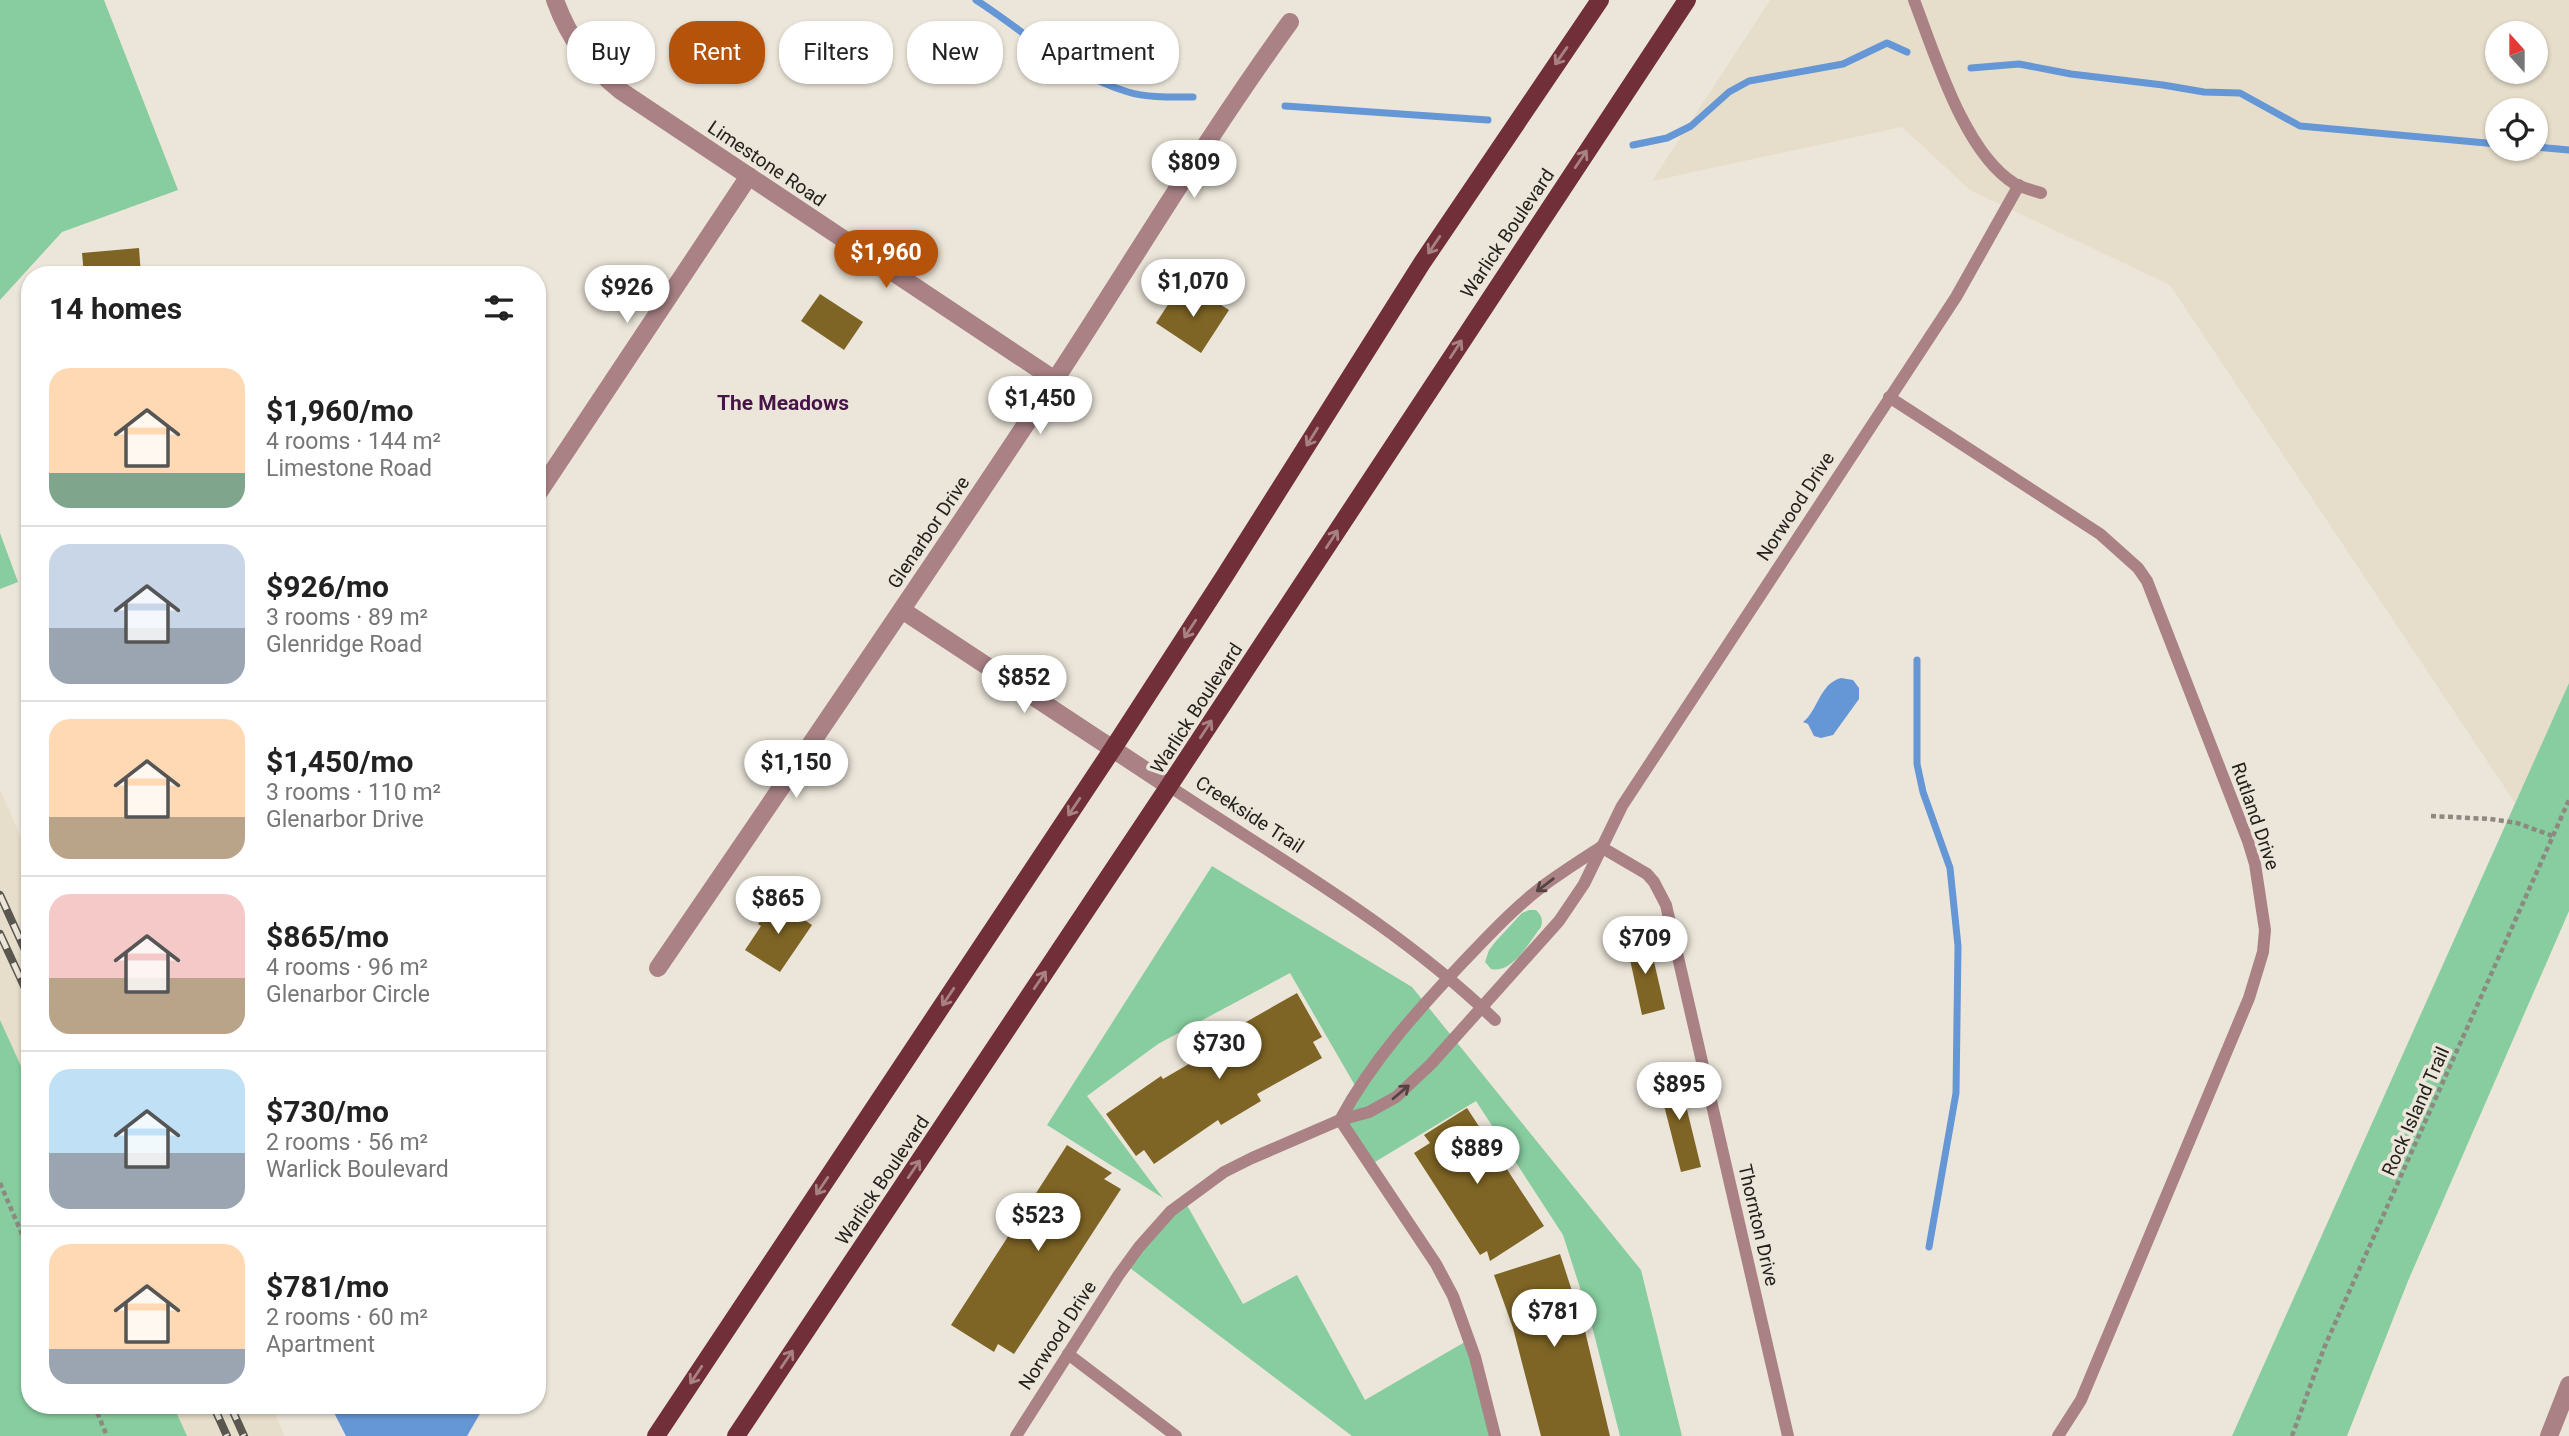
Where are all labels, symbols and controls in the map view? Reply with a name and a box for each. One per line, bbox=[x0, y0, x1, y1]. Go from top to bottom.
chip: Buy bbox=[567, 21, 655, 84]
chip: Rent bbox=[669, 21, 765, 84]
chip: Filters bbox=[779, 21, 893, 84]
chip: New bbox=[907, 21, 1003, 84]
chip: Apartment bbox=[1017, 21, 1179, 84]
north arrow bbox=[2485, 21, 2548, 84]
map controls bbox=[2485, 21, 2548, 161]
one-way arrow bbox=[1554, 46, 1568, 65]
button: locate bbox=[2485, 98, 2548, 161]
street label: Limestone Road bbox=[703, 116, 830, 211]
pin: $809 bbox=[1153, 140, 1235, 200]
text: $809 bbox=[1168, 149, 1220, 176]
one-way arrow bbox=[1574, 150, 1589, 169]
street label: Warlick Boulevard bbox=[1456, 164, 1559, 302]
pin: $1,960 bbox=[829, 230, 943, 290]
one-way arrow bbox=[1426, 235, 1441, 254]
text: $1,960 bbox=[850, 239, 922, 266]
pin: $1,070 bbox=[1136, 260, 1250, 319]
pin: $926 bbox=[586, 266, 668, 325]
text: $1,070 bbox=[1157, 268, 1229, 295]
text: $926 bbox=[601, 274, 653, 301]
icon: filters bbox=[480, 289, 518, 327]
text: 14 homes bbox=[49, 291, 182, 326]
one-way arrow bbox=[1449, 339, 1463, 359]
pin: $1,450 bbox=[983, 376, 1097, 436]
text: $1,450 bbox=[1004, 385, 1076, 412]
district label: The Meadows bbox=[717, 391, 849, 415]
text: $1,960/mo bbox=[266, 393, 414, 428]
icon: home bbox=[105, 396, 189, 480]
one-way arrow bbox=[1305, 427, 1319, 447]
text: 4 rooms · 144 m² bbox=[266, 428, 441, 455]
street label: Norwood Drive bbox=[1752, 448, 1839, 565]
text: Limestone Road bbox=[266, 455, 432, 482]
street label: Glenarbor Drive bbox=[882, 472, 974, 593]
one-way arrow bbox=[1324, 530, 1339, 549]
text: $926/mo bbox=[266, 569, 389, 604]
icon: home bbox=[105, 572, 189, 656]
text: 3 rooms · 89 m² bbox=[266, 604, 428, 631]
one-way arrow bbox=[1183, 619, 1197, 639]
text: Glenridge Road bbox=[266, 631, 422, 658]
street label: Warlick Boulevard bbox=[1146, 639, 1247, 778]
pin: $852 bbox=[983, 656, 1065, 715]
text: $852 bbox=[998, 664, 1050, 691]
one-way arrow bbox=[1199, 720, 1214, 739]
pin: $1,150 bbox=[739, 740, 853, 800]
text: $1,450/mo bbox=[266, 744, 414, 779]
icon: home bbox=[105, 747, 189, 831]
text: $1,150 bbox=[760, 749, 832, 776]
street label: Rutland Drive bbox=[2226, 759, 2285, 873]
street label: Creekside Trail bbox=[1191, 771, 1308, 858]
text: 3 rooms · 110 m² bbox=[266, 779, 441, 806]
one-way arrow bbox=[1067, 797, 1081, 816]
text: Glenarbor Drive bbox=[266, 806, 424, 833]
pin: $865 bbox=[737, 876, 819, 936]
one-way arrow bbox=[1536, 878, 1555, 893]
text: $865 bbox=[752, 885, 804, 912]
pin: $709 bbox=[1604, 916, 1686, 976]
text: $865/mo bbox=[266, 919, 389, 954]
icon: home bbox=[105, 922, 189, 1006]
text: $709 bbox=[1619, 925, 1671, 952]
text: 4 rooms · 96 m² bbox=[266, 954, 428, 981]
one-way arrow bbox=[1032, 971, 1047, 990]
text: Glenarbor Circle bbox=[266, 981, 430, 1008]
one-way arrow bbox=[941, 986, 955, 1006]
pin: $730 bbox=[1178, 1021, 1260, 1081]
text: $730 bbox=[1193, 1030, 1245, 1057]
street label: Rock Island Trail bbox=[2377, 1043, 2454, 1179]
pin: $895 bbox=[1638, 1062, 1720, 1122]
text: $895 bbox=[1653, 1071, 1705, 1098]
one-way arrow bbox=[1392, 1084, 1410, 1100]
text: $730/mo bbox=[266, 1094, 389, 1129]
icon: home bbox=[105, 1097, 189, 1181]
street label: Warlick Boulevard bbox=[831, 1111, 934, 1249]
pin: $889 bbox=[1436, 1126, 1518, 1186]
text: 2 rooms · 56 m² bbox=[266, 1129, 428, 1156]
text: $889 bbox=[1451, 1135, 1503, 1162]
text: Warlick Boulevard bbox=[266, 1156, 449, 1183]
one-way arrow bbox=[907, 1160, 921, 1180]
street label: Thornton Drive bbox=[1733, 1162, 1784, 1288]
one-way arrow bbox=[815, 1176, 829, 1195]
pin: $523 bbox=[997, 1194, 1079, 1253]
text: $523 bbox=[1012, 1202, 1064, 1229]
text: $781/mo bbox=[266, 1269, 389, 1304]
icon: home bbox=[105, 1272, 189, 1356]
street label: Norwood Drive bbox=[1014, 1277, 1101, 1394]
pin: $781 bbox=[1513, 1290, 1595, 1349]
text: $781 bbox=[1528, 1298, 1580, 1325]
text: 2 rooms · 60 m² bbox=[266, 1304, 428, 1331]
text: Apartment bbox=[266, 1331, 375, 1358]
one-way arrow bbox=[780, 1350, 795, 1369]
one-way arrow bbox=[689, 1365, 703, 1385]

